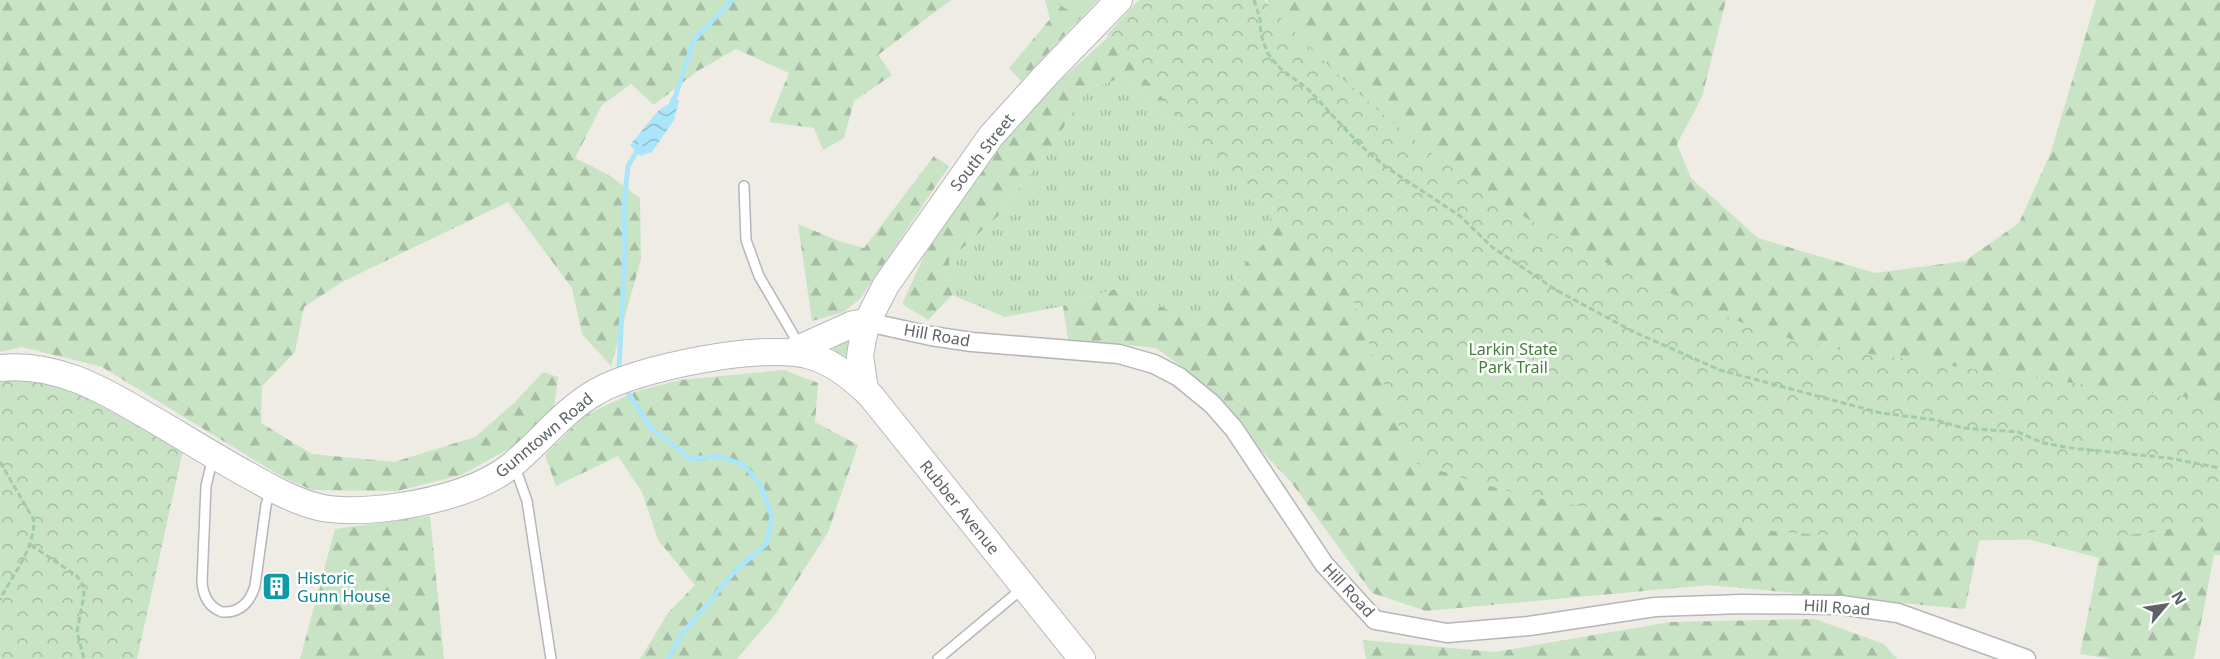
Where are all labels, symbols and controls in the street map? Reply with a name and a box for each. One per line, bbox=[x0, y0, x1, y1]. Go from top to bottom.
street label: South Street bbox=[945, 108, 1019, 195]
street label: Hill Road bbox=[902, 318, 972, 352]
park label: Larkin State Park Trail bbox=[1468, 338, 1558, 378]
street label: Gunntown Road bbox=[490, 388, 598, 482]
street label: Rubber Avenue bbox=[915, 455, 1005, 559]
street label: Hill Road bbox=[1318, 558, 1380, 622]
place label: Historic Gunn House bbox=[297, 567, 391, 607]
building icon: Historic Gunn House bbox=[260, 571, 292, 603]
north arrow bbox=[2136, 575, 2196, 635]
text: N bbox=[2166, 587, 2192, 609]
street label: Hill Road bbox=[1803, 594, 1871, 620]

